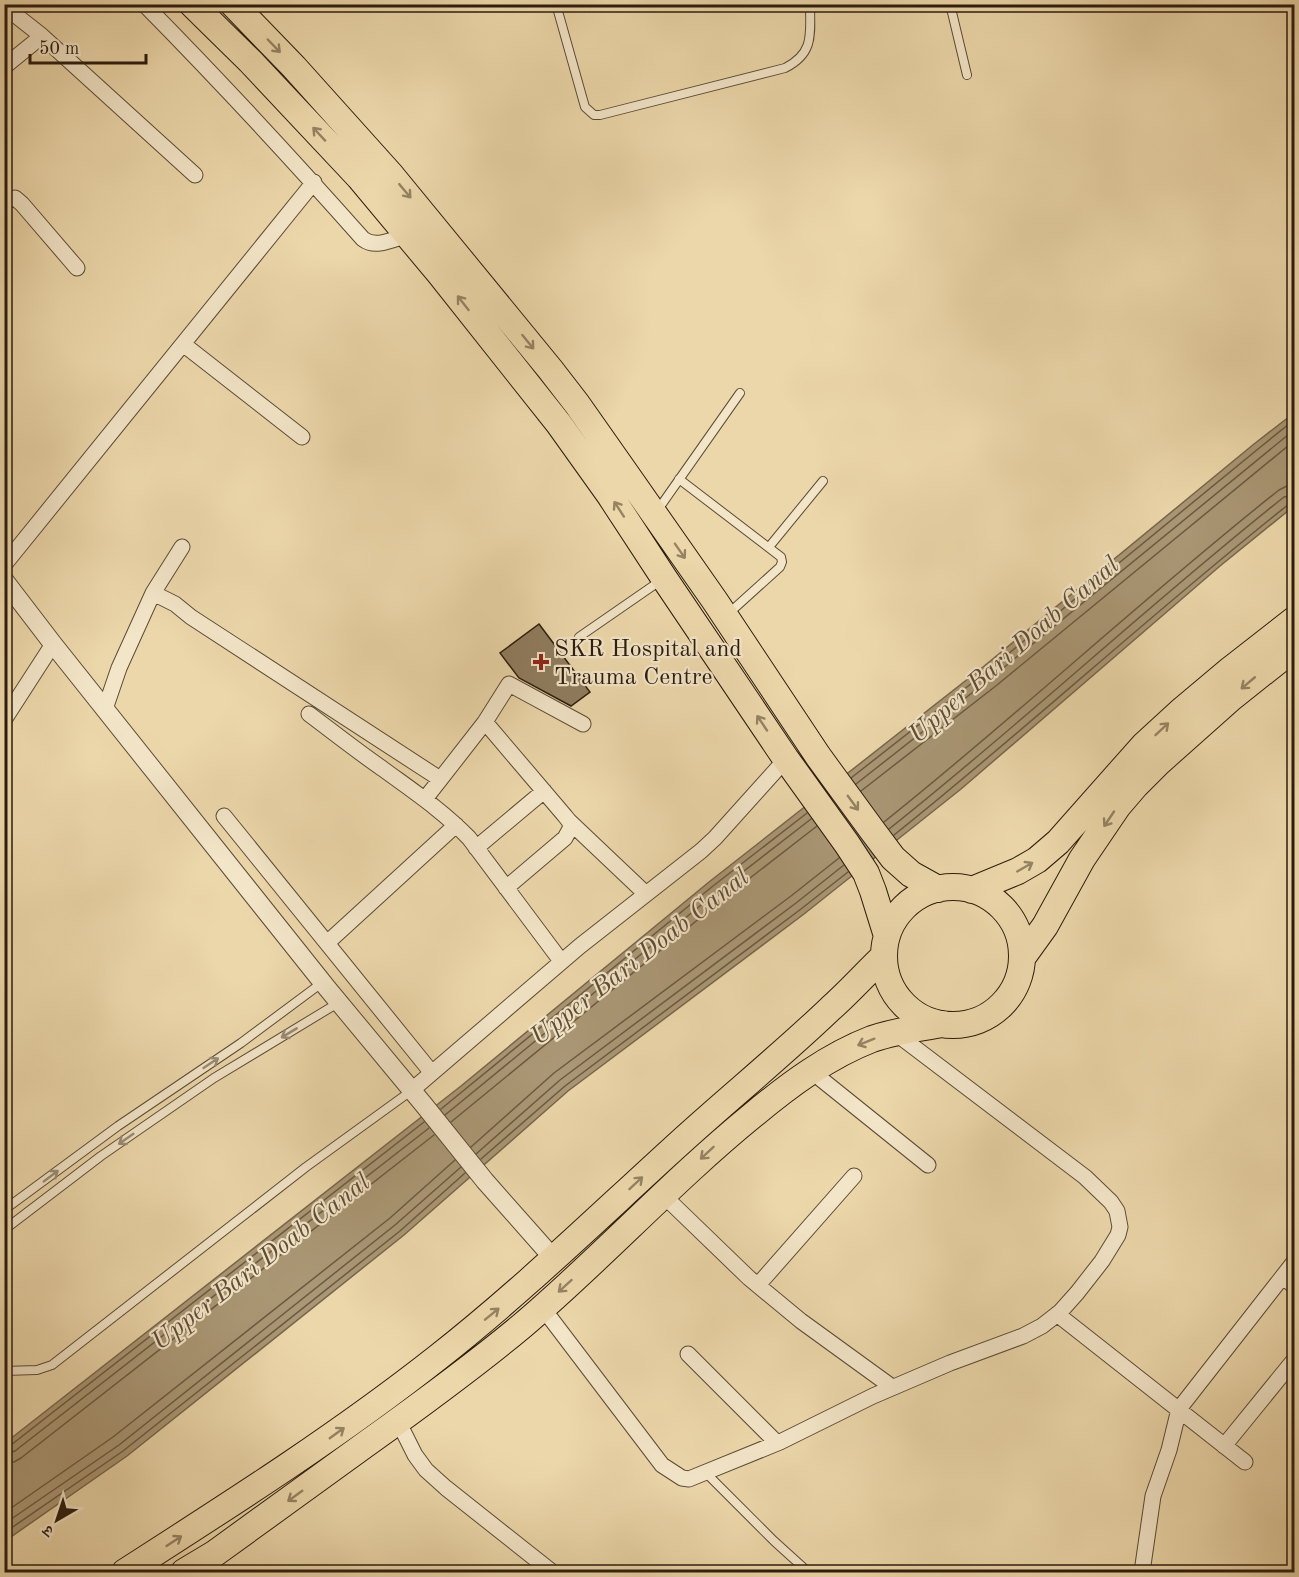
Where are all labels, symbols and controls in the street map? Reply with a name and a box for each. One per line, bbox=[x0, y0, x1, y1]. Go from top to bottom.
scale bar bbox=[30, 27, 146, 65]
one-way arrow bbox=[267, 39, 281, 54]
text: 50 m bbox=[39, 40, 79, 58]
one-way arrow bbox=[312, 127, 326, 142]
one-way arrow bbox=[398, 183, 411, 199]
one-way arrow bbox=[456, 296, 470, 311]
one-way arrow bbox=[521, 334, 534, 350]
one-way arrow bbox=[612, 500, 625, 517]
one-way arrow bbox=[674, 542, 686, 558]
water label: Upper Bari Doab Canal bbox=[904, 552, 1125, 749]
place label: SKR Hospital and Trauma Centre bbox=[554, 638, 742, 690]
marker: SKR Hospital and Trauma Centre bbox=[532, 653, 550, 671]
one-way arrow bbox=[1240, 677, 1256, 690]
one-way arrow bbox=[756, 715, 768, 732]
one-way arrow bbox=[1154, 721, 1169, 736]
one-way arrow bbox=[846, 795, 859, 811]
one-way arrow bbox=[1103, 811, 1115, 827]
one-way arrow bbox=[1016, 860, 1033, 872]
water label: Upper Bari Doab Canal bbox=[526, 864, 755, 1051]
one-way arrow bbox=[281, 1027, 298, 1039]
one-way arrow bbox=[857, 1037, 876, 1048]
one-way arrow bbox=[202, 1057, 219, 1069]
one-way arrow bbox=[119, 1133, 135, 1145]
one-way arrow bbox=[700, 1146, 715, 1160]
one-way arrow bbox=[43, 1169, 59, 1182]
water label: Upper Bari Doab Canal bbox=[147, 1169, 376, 1356]
one-way arrow bbox=[628, 1176, 643, 1190]
one-way arrow bbox=[558, 1279, 573, 1293]
one-way arrow bbox=[483, 1308, 499, 1321]
one-way arrow bbox=[328, 1426, 344, 1439]
north arrow bbox=[27, 1490, 87, 1550]
one-way arrow bbox=[287, 1490, 303, 1502]
text: उ bbox=[39, 1520, 58, 1540]
one-way arrow bbox=[166, 1534, 183, 1547]

